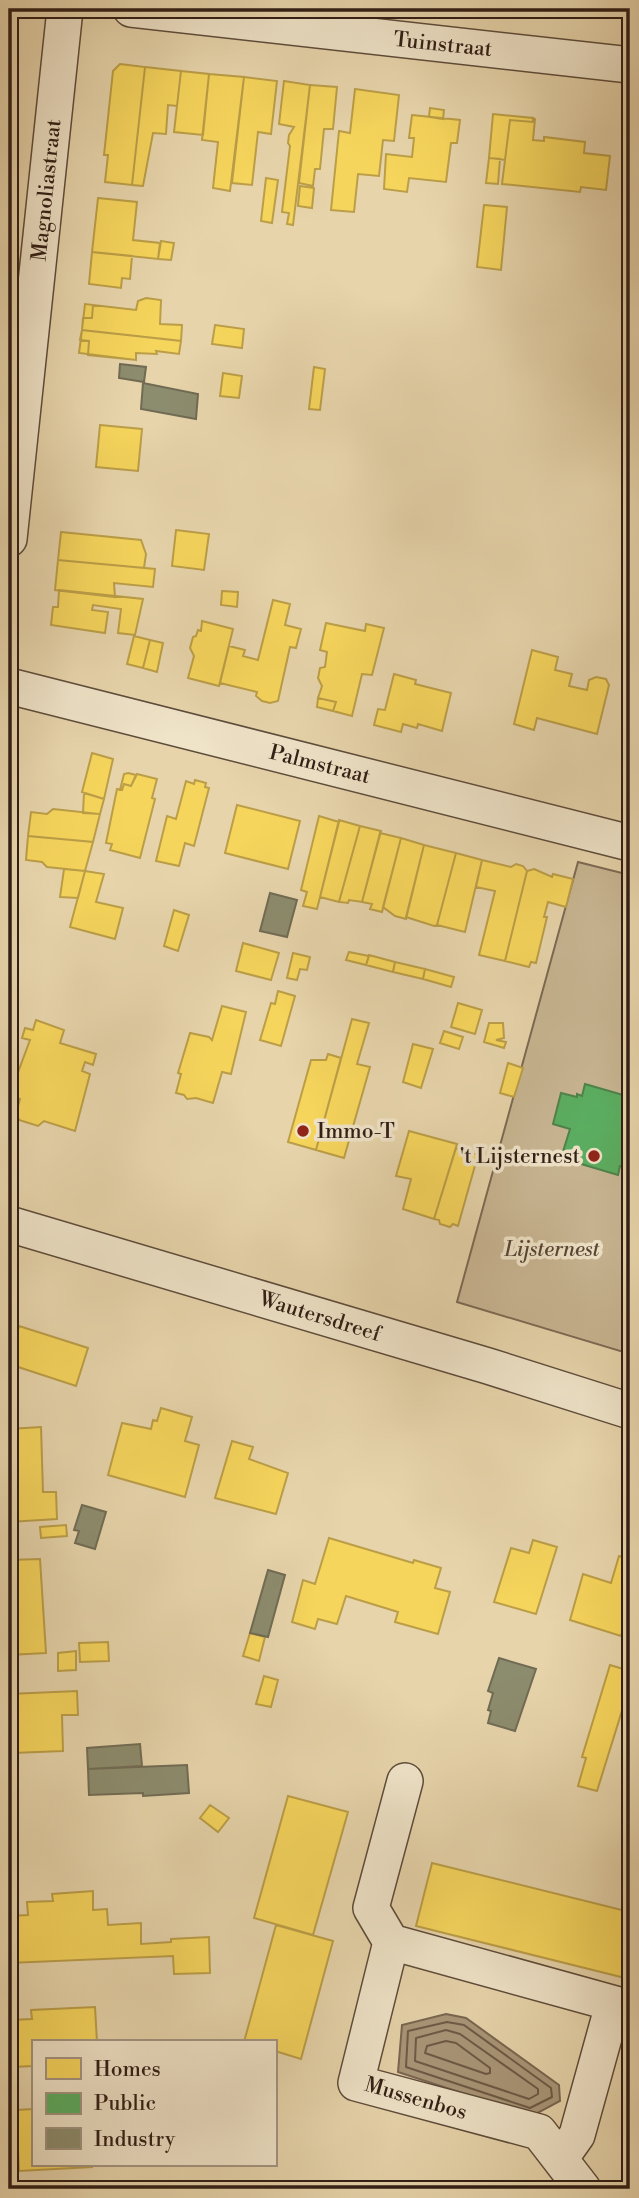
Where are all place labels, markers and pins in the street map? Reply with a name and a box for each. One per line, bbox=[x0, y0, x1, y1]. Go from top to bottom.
place label: Immo-T bbox=[317, 1119, 395, 1145]
marker: Immo-T bbox=[295, 1123, 311, 1139]
place label: 't Lijsternest bbox=[460, 1144, 581, 1170]
marker: 't Lijsternest bbox=[586, 1148, 602, 1164]

